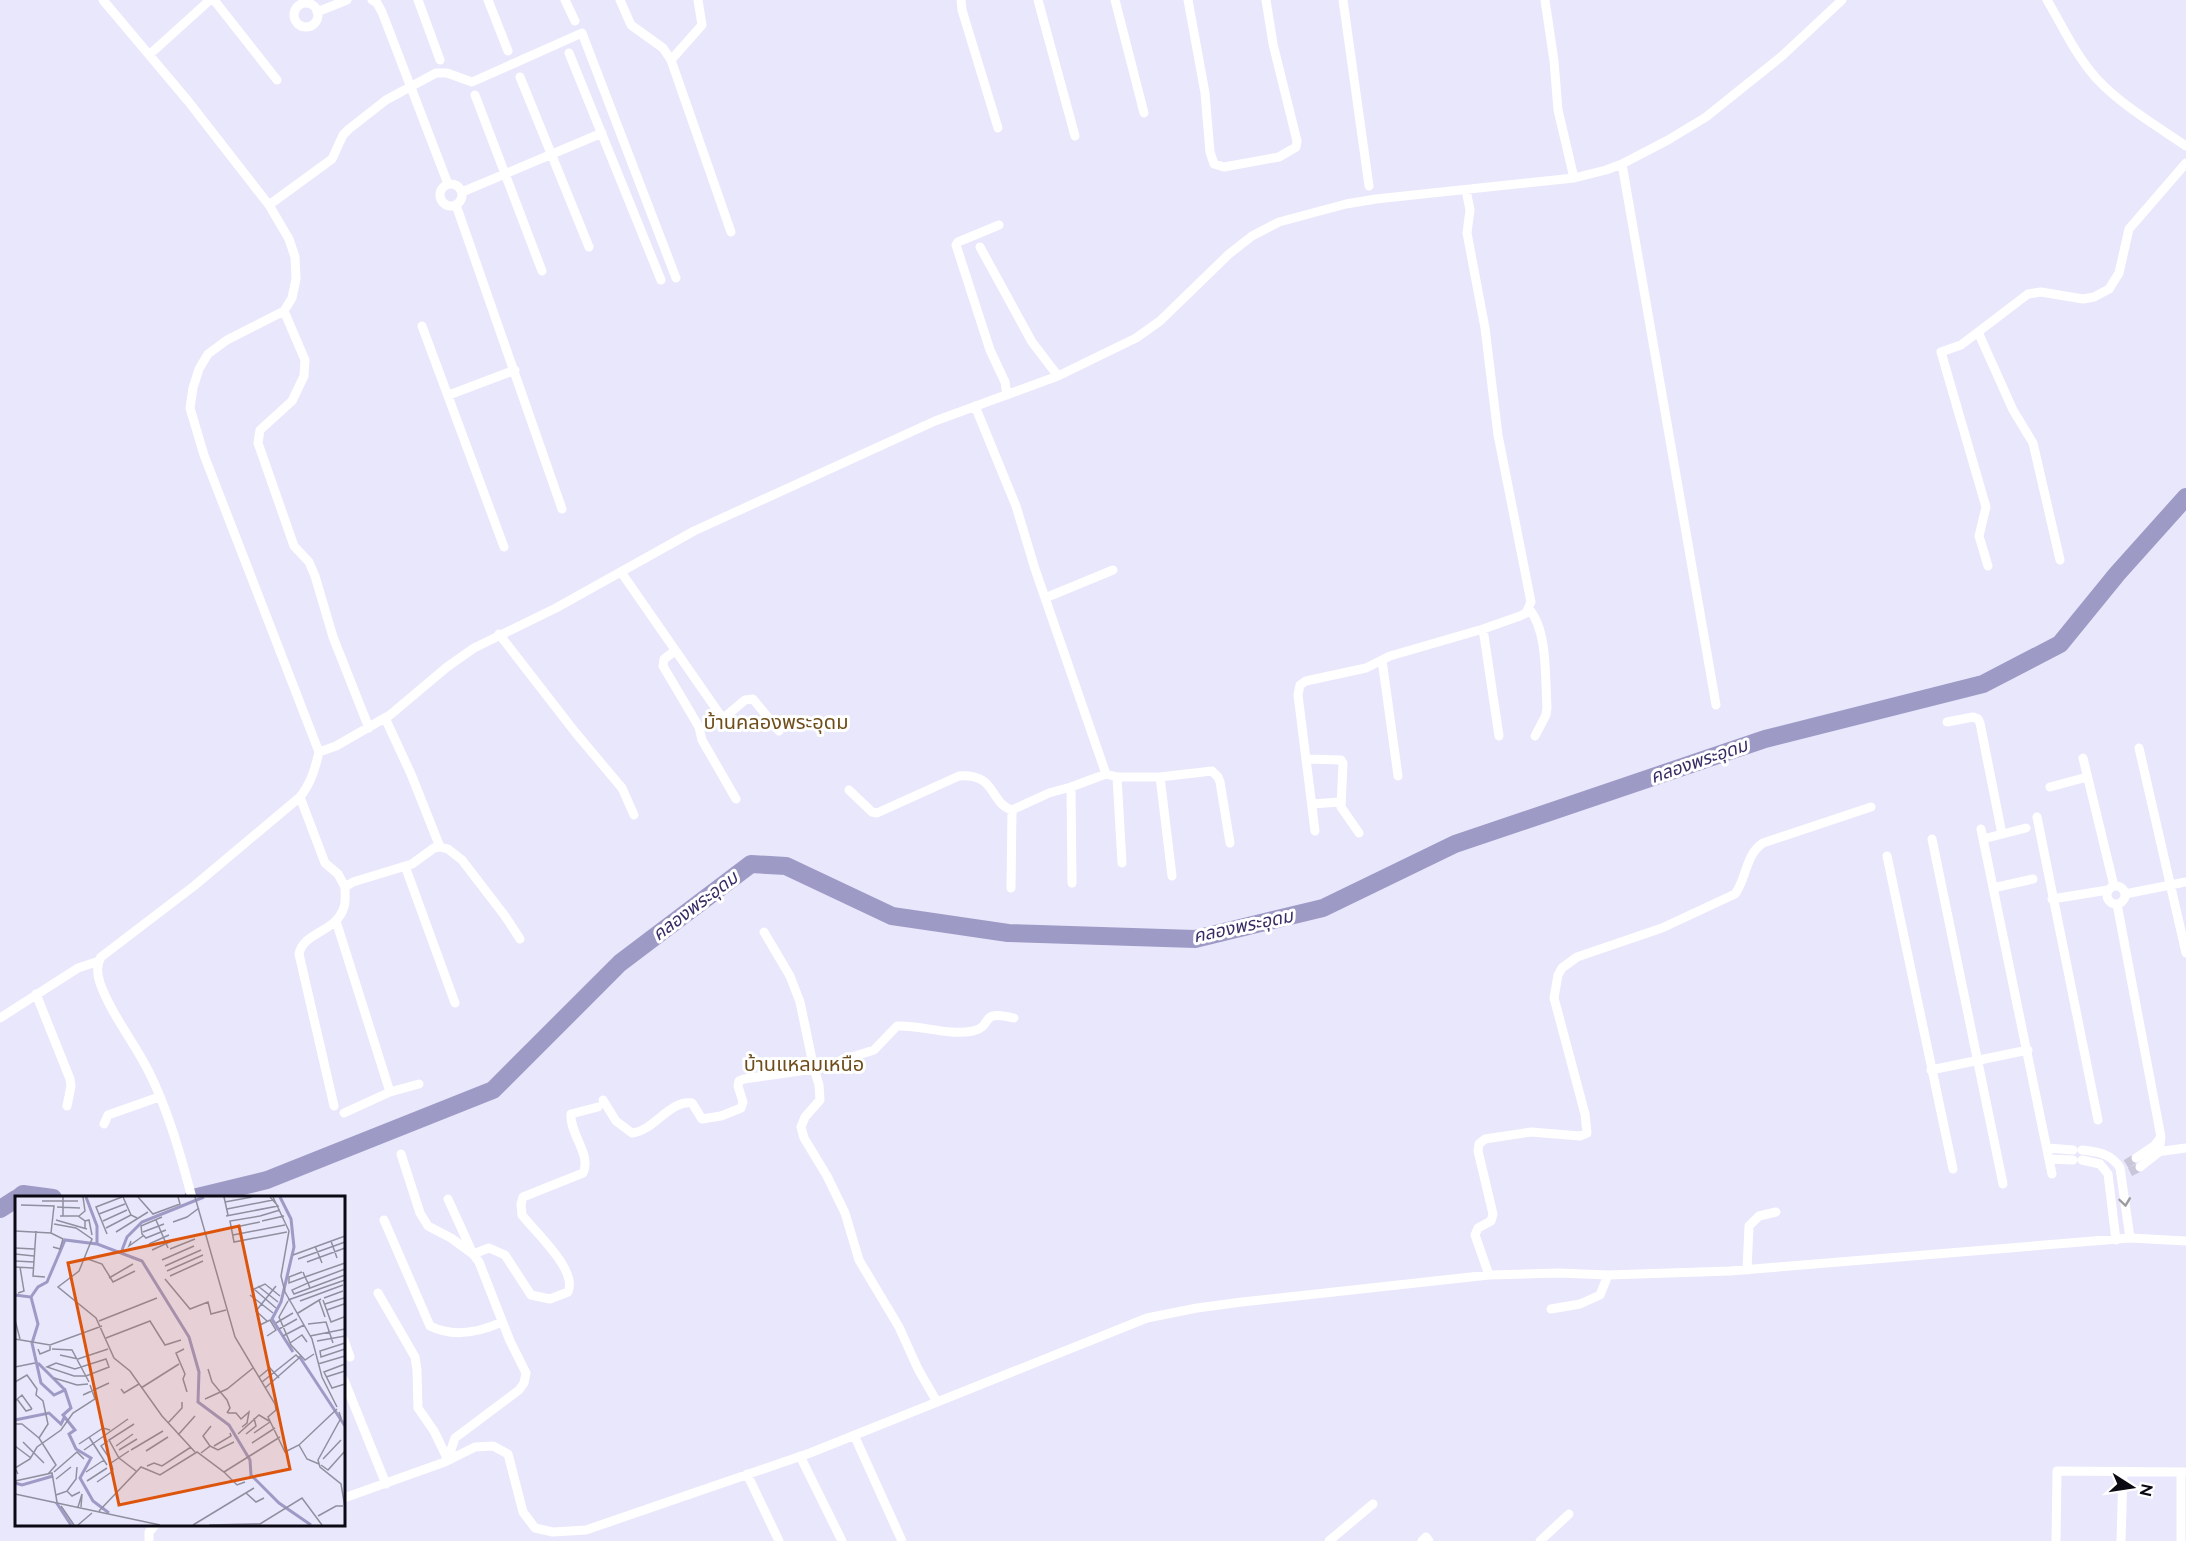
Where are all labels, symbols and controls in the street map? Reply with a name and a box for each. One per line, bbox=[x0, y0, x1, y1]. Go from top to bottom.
district label: บ้านคลองพระอุดม bbox=[704, 710, 848, 734]
water label: คลองพระอุดม bbox=[1648, 733, 1752, 788]
water label: คลองพระอุดม bbox=[648, 866, 744, 945]
water label: คลองพระอุดม bbox=[1191, 904, 1297, 947]
district label: บ้านแหลมเหนือ bbox=[744, 1052, 864, 1076]
inset map bbox=[15, 1196, 345, 1526]
one-way arrow bbox=[2118, 1197, 2130, 1207]
north arrow bbox=[2102, 1457, 2162, 1517]
text: N bbox=[2136, 1482, 2157, 1498]

